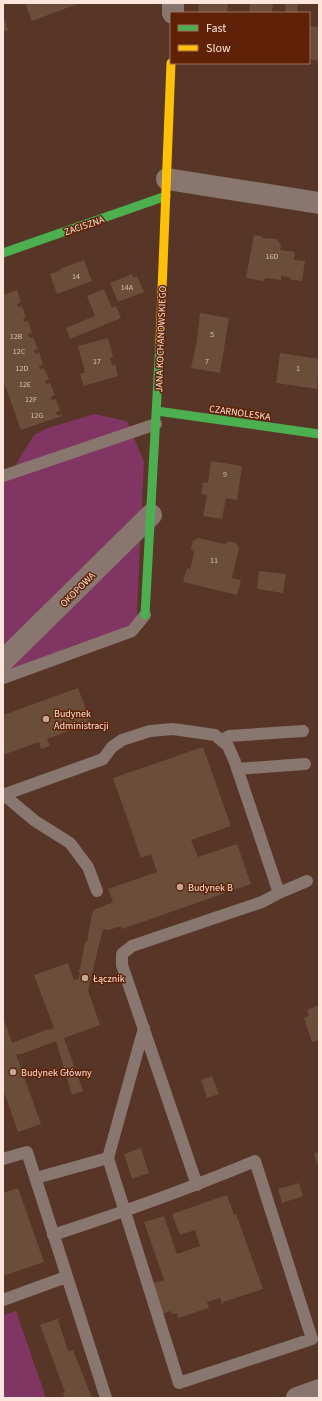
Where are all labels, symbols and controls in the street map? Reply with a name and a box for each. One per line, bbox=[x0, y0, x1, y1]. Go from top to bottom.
legend bbox=[170, 12, 310, 64]
text: Fast bbox=[206, 20, 226, 37]
text: Slow bbox=[206, 40, 231, 57]
street label: ZACISZNA bbox=[62, 212, 107, 239]
house number: 16D bbox=[266, 251, 279, 262]
house number: 14 bbox=[72, 271, 80, 282]
house number: 14A bbox=[121, 282, 134, 293]
street label: JANA KOCHANOWSKIEGO bbox=[152, 285, 170, 393]
house number: 5 bbox=[210, 329, 214, 340]
house number: 12B bbox=[10, 331, 23, 342]
house number: 12C bbox=[13, 346, 26, 357]
house number: 17 bbox=[93, 356, 101, 367]
house number: 7 bbox=[205, 356, 209, 367]
house number: 12D bbox=[16, 363, 29, 374]
house number: 1 bbox=[296, 363, 300, 374]
house number: 12E bbox=[19, 379, 31, 390]
house number: 12F bbox=[25, 394, 37, 405]
street label: CZARNOLESKA bbox=[208, 402, 272, 424]
house number: 12G bbox=[31, 410, 44, 421]
house number: 9 bbox=[223, 469, 227, 480]
house number: 11 bbox=[210, 555, 218, 566]
street label: OKOPOWA bbox=[57, 569, 99, 610]
place label: Budynek Administracji bbox=[54, 707, 109, 733]
marker: Budynek Administracji bbox=[41, 714, 51, 724]
place label: Budynek B bbox=[188, 881, 233, 895]
marker: Budynek B bbox=[175, 882, 185, 892]
place label: Łącznik bbox=[92, 972, 125, 986]
marker: Łącznik bbox=[80, 973, 90, 983]
place label: Budynek Główny bbox=[21, 1066, 92, 1080]
marker: Budynek Główny bbox=[8, 1067, 18, 1077]

